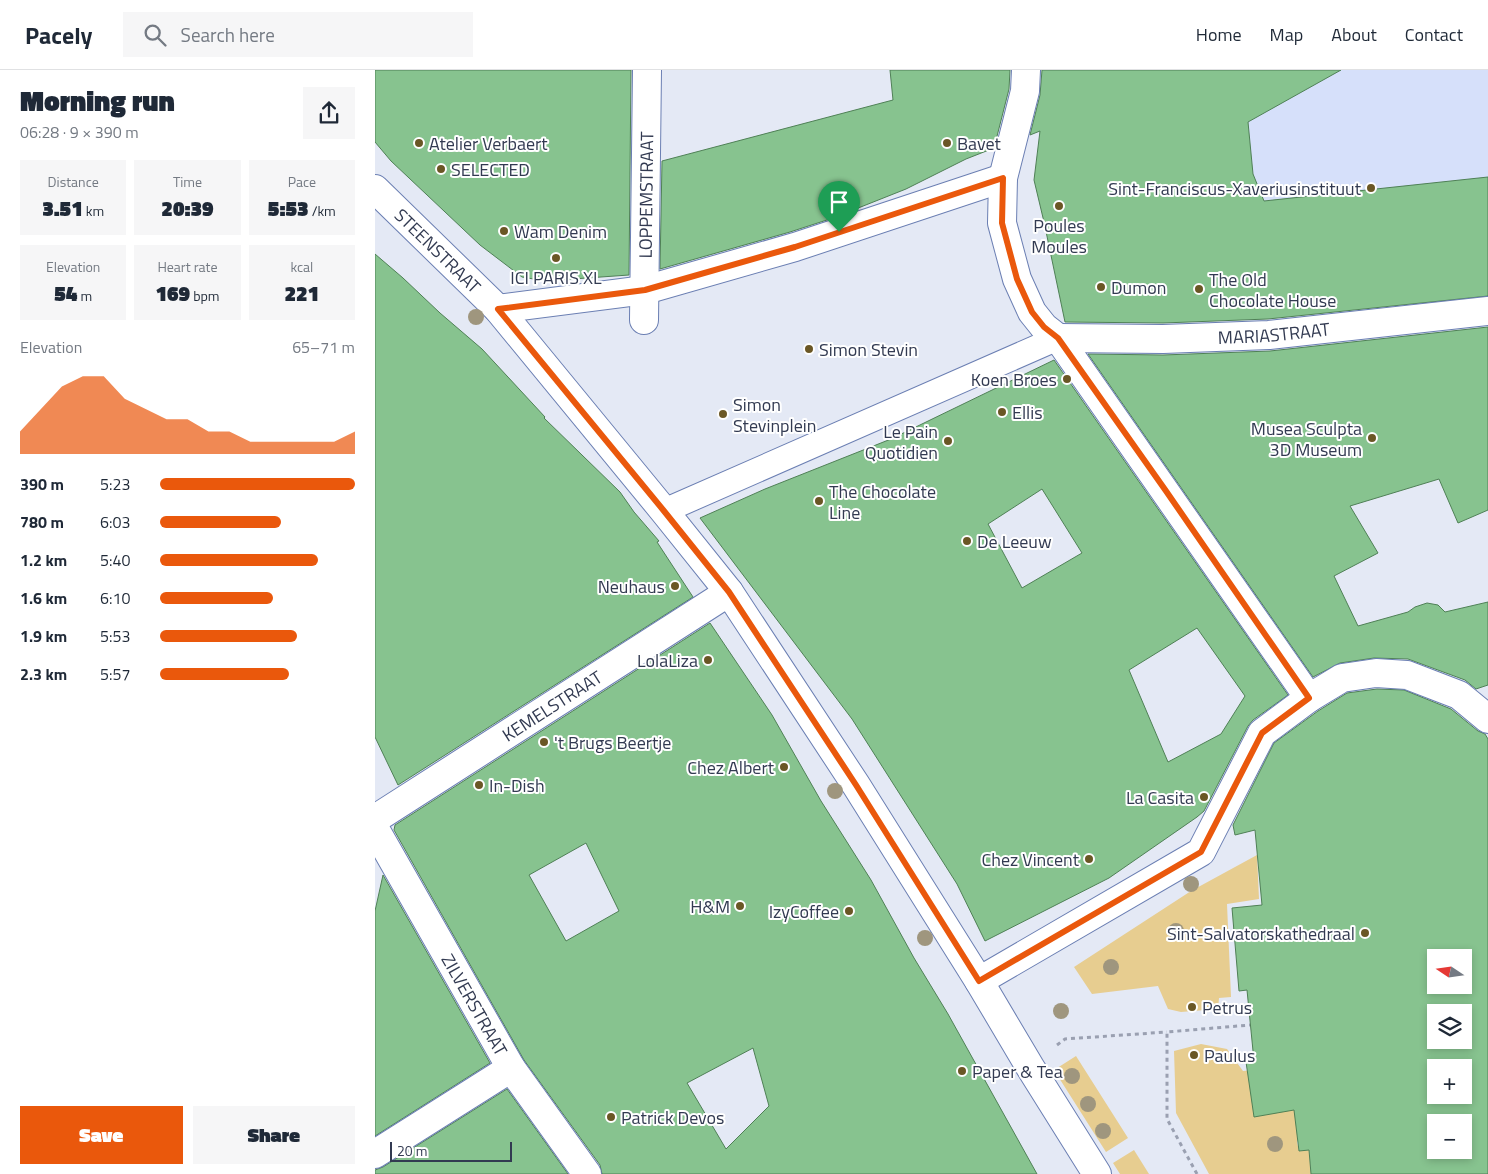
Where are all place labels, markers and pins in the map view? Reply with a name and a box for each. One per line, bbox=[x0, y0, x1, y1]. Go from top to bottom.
place label: Atelier Verbaert bbox=[429, 130, 548, 157]
place label: Bavet bbox=[957, 130, 1002, 157]
marker: Atelier Verbaert bbox=[413, 137, 425, 149]
marker: Bavet bbox=[941, 137, 953, 149]
place label: SELECTED bbox=[451, 156, 530, 183]
marker: SELECTED bbox=[435, 163, 447, 175]
place label: Sint-Franciscus-Xaveriusinstituut bbox=[1108, 175, 1362, 202]
pin bbox=[818, 181, 860, 232]
marker: Sint-Franciscus-Xaveriusinstituut bbox=[1365, 182, 1377, 194]
marker: Poules Moules bbox=[1053, 200, 1065, 212]
place label: Poules Moules bbox=[1031, 212, 1087, 260]
place label: Wam Denim bbox=[514, 218, 607, 245]
marker: Wam Denim bbox=[498, 225, 510, 237]
marker: ICI PARIS XL bbox=[550, 252, 562, 264]
place label: ICI PARIS XL bbox=[510, 264, 602, 291]
place label: The Old Chocolate House bbox=[1209, 266, 1336, 314]
place label: Dumon bbox=[1111, 274, 1166, 301]
marker: Dumon bbox=[1095, 281, 1107, 293]
marker: The Old Chocolate House bbox=[1193, 283, 1205, 295]
place label: Simon Stevin bbox=[819, 336, 918, 363]
marker: Simon Stevin bbox=[803, 343, 815, 355]
place label: Koen Broes bbox=[971, 366, 1057, 393]
marker: Koen Broes bbox=[1061, 373, 1073, 385]
place label: Simon Stevinplein bbox=[733, 391, 816, 439]
place label: Ellis bbox=[1012, 399, 1043, 426]
marker: Ellis bbox=[996, 406, 1008, 418]
marker: Simon Stevinplein bbox=[717, 408, 729, 420]
place label: Musea Sculpta 3D Museum bbox=[1251, 415, 1362, 463]
place label: Le Pain Quotidien bbox=[865, 418, 938, 466]
marker: Musea Sculpta 3D Museum bbox=[1366, 432, 1378, 444]
marker: Le Pain Quotidien bbox=[942, 435, 954, 447]
place label: The Chocolate Line bbox=[829, 478, 936, 526]
marker: The Chocolate Line bbox=[813, 495, 825, 507]
place label: De Leeuw bbox=[977, 528, 1052, 555]
marker: De Leeuw bbox=[961, 535, 973, 547]
place label: Neuhaus bbox=[598, 573, 665, 600]
marker: Neuhaus bbox=[669, 580, 681, 592]
place label: LolaLiza bbox=[637, 647, 698, 674]
marker: LolaLiza bbox=[702, 654, 714, 666]
place label: 't Brugs Beertje bbox=[554, 729, 671, 756]
marker: 't Brugs Beertje bbox=[538, 736, 550, 748]
place label: Chez Albert bbox=[687, 754, 775, 781]
marker: Chez Albert bbox=[778, 761, 790, 773]
place label: In-Dish bbox=[489, 772, 545, 799]
marker: In-Dish bbox=[473, 779, 485, 791]
place label: La Casita bbox=[1126, 784, 1194, 811]
marker: La Casita bbox=[1198, 791, 1210, 803]
place label: Chez Vincent bbox=[981, 846, 1080, 873]
marker: Chez Vincent bbox=[1083, 853, 1095, 865]
place label: H&M bbox=[690, 893, 730, 920]
place label: IzyCoffee bbox=[769, 898, 839, 925]
marker: H&M bbox=[734, 900, 746, 912]
marker: IzyCoffee bbox=[843, 905, 855, 917]
place label: Sint-Salvatorskathedraal bbox=[1167, 920, 1355, 947]
marker: Sint-Salvatorskathedraal bbox=[1359, 927, 1371, 939]
place label: Petrus bbox=[1202, 994, 1252, 1021]
marker: Petrus bbox=[1186, 1001, 1198, 1013]
place label: Paulus bbox=[1204, 1042, 1255, 1069]
marker: Paulus bbox=[1188, 1049, 1200, 1061]
place label: Paper & Tea bbox=[972, 1058, 1063, 1085]
marker: Paper & Tea bbox=[956, 1065, 968, 1077]
place label: Patrick Devos bbox=[621, 1104, 724, 1131]
marker: Patrick Devos bbox=[605, 1111, 617, 1123]

